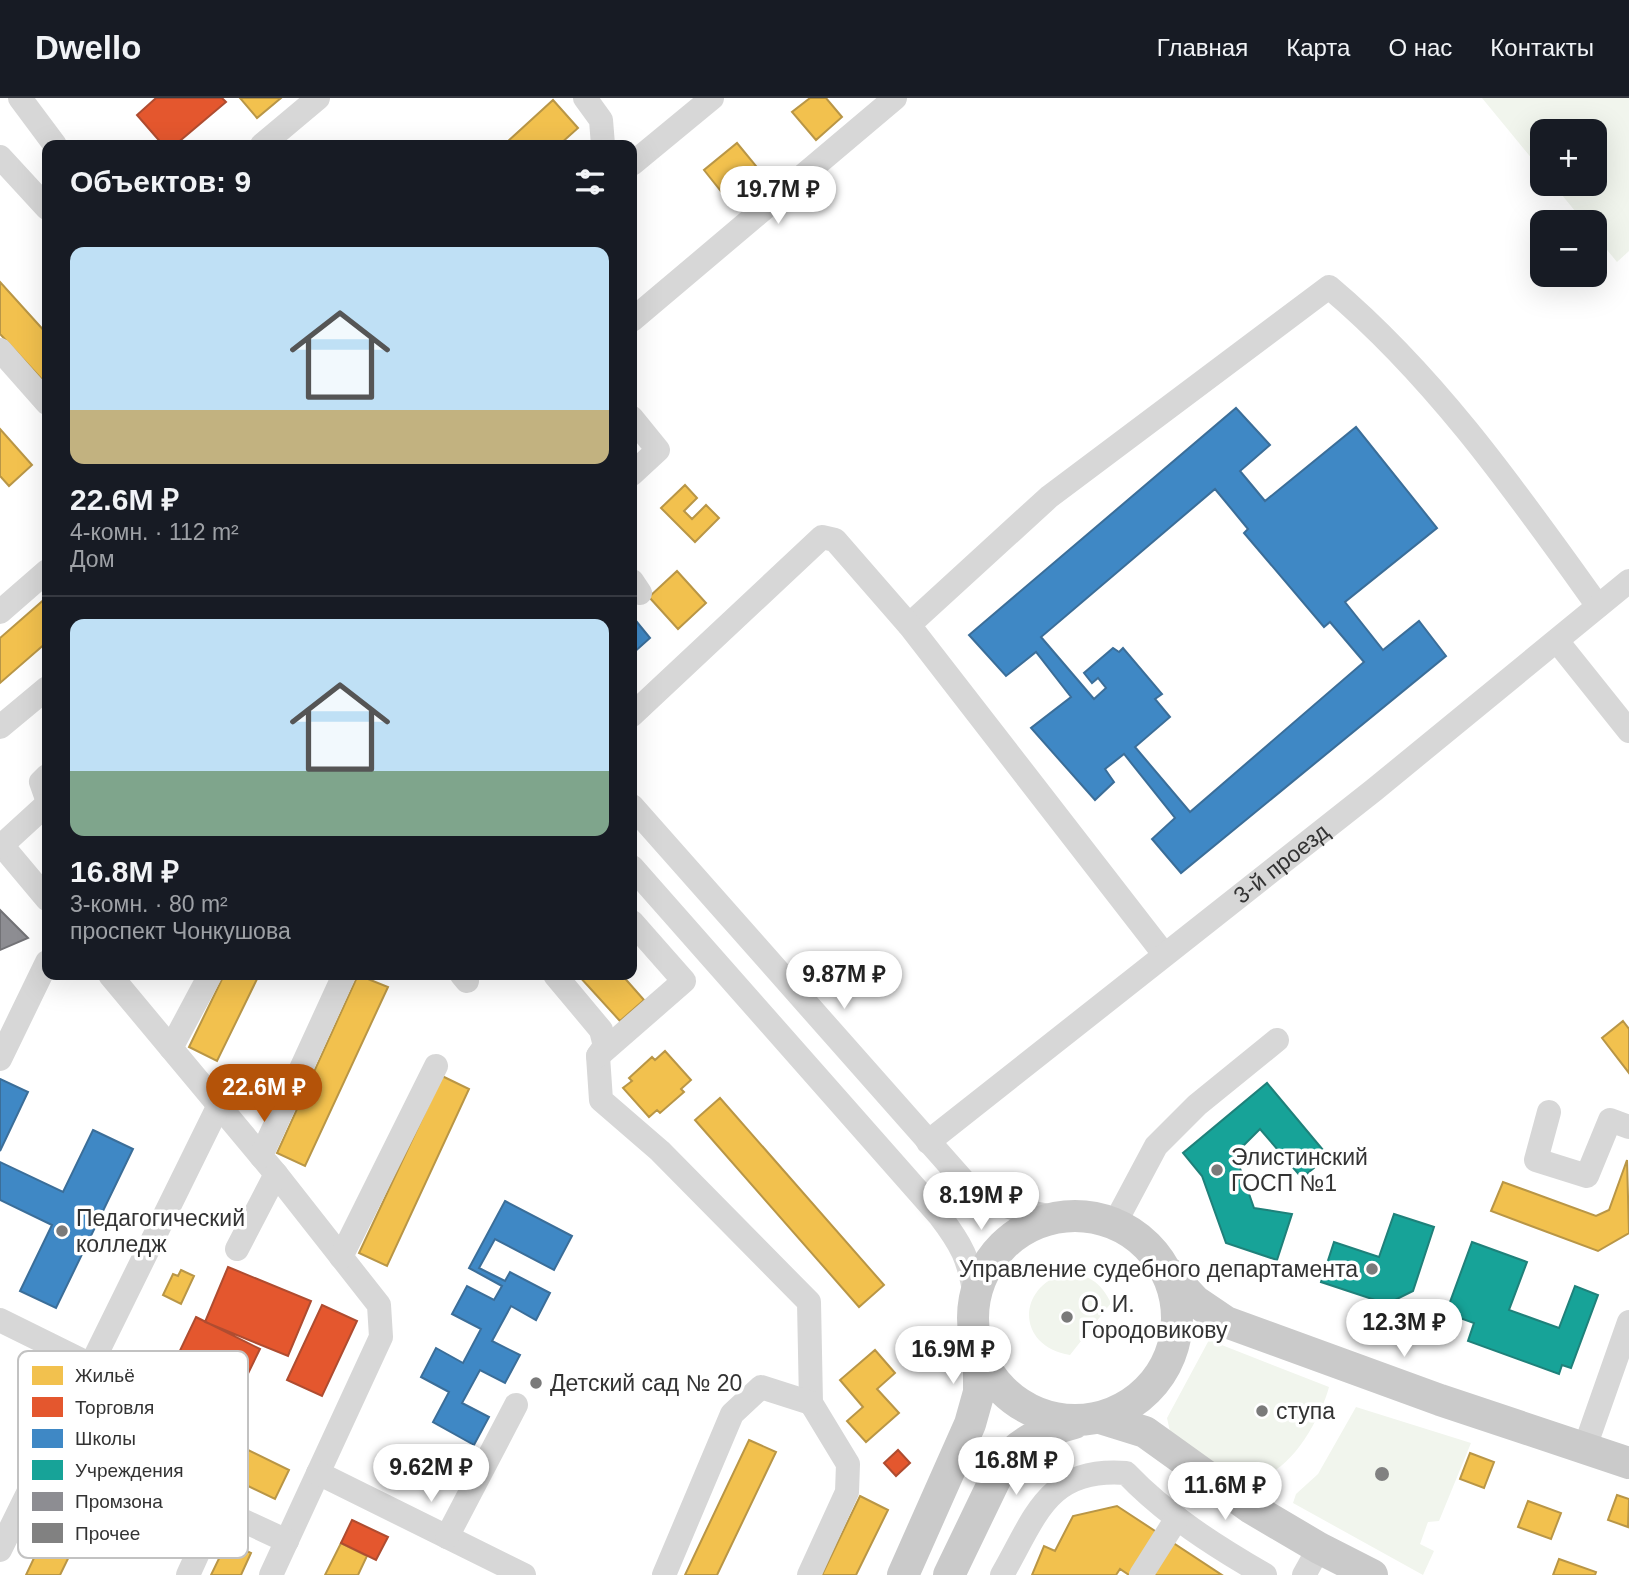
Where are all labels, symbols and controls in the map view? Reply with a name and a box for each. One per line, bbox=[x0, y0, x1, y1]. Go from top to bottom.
text: Dwello bbox=[35, 29, 141, 66]
text: Главная bbox=[1157, 34, 1248, 61]
text: Карта bbox=[1286, 34, 1350, 61]
text: О нас bbox=[1388, 34, 1452, 61]
text: Контакты bbox=[1490, 34, 1594, 61]
map controls bbox=[1530, 119, 1607, 287]
button: + bbox=[1530, 119, 1607, 196]
icon: filters bbox=[571, 163, 609, 201]
text: Объектов: 9 bbox=[70, 165, 251, 198]
pin: 19.7M ₽ bbox=[713, 166, 843, 226]
text: 19.7M ₽ bbox=[736, 176, 820, 202]
button: − bbox=[1530, 210, 1607, 287]
icon: home bbox=[277, 292, 403, 418]
text: 22.6M ₽ bbox=[70, 483, 179, 516]
text: 4-комн. · 112 m² bbox=[70, 519, 239, 545]
text: Дом bbox=[70, 546, 114, 572]
icon: home bbox=[277, 664, 403, 790]
street label: 3-й проезд bbox=[1229, 817, 1334, 909]
text: 16.8M ₽ bbox=[70, 855, 179, 888]
text: 3-комн. · 80 m² bbox=[70, 891, 228, 917]
text: проспект Чонкушова bbox=[70, 918, 291, 944]
pin: 9.87M ₽ bbox=[779, 951, 909, 1011]
text: 9.87M ₽ bbox=[802, 961, 886, 987]
pin: 22.6M ₽ bbox=[199, 1065, 329, 1124]
text: 22.6M ₽ bbox=[222, 1074, 306, 1100]
place label: Элистинский ГОСП №1 bbox=[1231, 1144, 1368, 1196]
marker: Элистинский ГОСП №1 bbox=[1209, 1162, 1225, 1178]
pin: 8.19M ₽ bbox=[916, 1172, 1046, 1232]
text: 8.19M ₽ bbox=[939, 1182, 1023, 1208]
place label: Педагогический колледж bbox=[76, 1205, 245, 1257]
marker: Педагогический колледж bbox=[54, 1223, 70, 1239]
place label: Управление судебного департамента bbox=[959, 1256, 1358, 1282]
marker: Управление судебного департамента bbox=[1364, 1261, 1380, 1277]
place label: О. И. Городовикову bbox=[1081, 1291, 1228, 1343]
pin: 12.3M ₽ bbox=[1339, 1300, 1469, 1359]
marker: О. И. Городовикову bbox=[1059, 1309, 1075, 1325]
text: 12.3M ₽ bbox=[1362, 1309, 1446, 1335]
pin: 16.9M ₽ bbox=[888, 1326, 1018, 1386]
text: 16.9M ₽ bbox=[911, 1336, 995, 1362]
legend bbox=[18, 1351, 248, 1558]
text: Жильё bbox=[75, 1365, 135, 1386]
place label: Детский сад № 20 bbox=[550, 1370, 742, 1396]
marker: Детский сад № 20 bbox=[528, 1375, 544, 1391]
text: Торговля bbox=[75, 1397, 154, 1418]
place label: ступа bbox=[1276, 1398, 1335, 1424]
marker: ступа bbox=[1254, 1403, 1270, 1419]
text: Школы bbox=[75, 1428, 136, 1449]
pin: 16.8M ₽ bbox=[951, 1438, 1081, 1497]
pin: 9.62M ₽ bbox=[366, 1444, 496, 1504]
text: 16.8M ₽ bbox=[974, 1447, 1058, 1473]
text: 9.62M ₽ bbox=[389, 1454, 473, 1480]
text: Учреждения bbox=[75, 1460, 184, 1481]
pin: 11.6M ₽ bbox=[1160, 1462, 1290, 1522]
text: 11.6M ₽ bbox=[1184, 1472, 1266, 1498]
text: Промзона bbox=[75, 1491, 163, 1512]
text: Прочее bbox=[75, 1523, 140, 1544]

